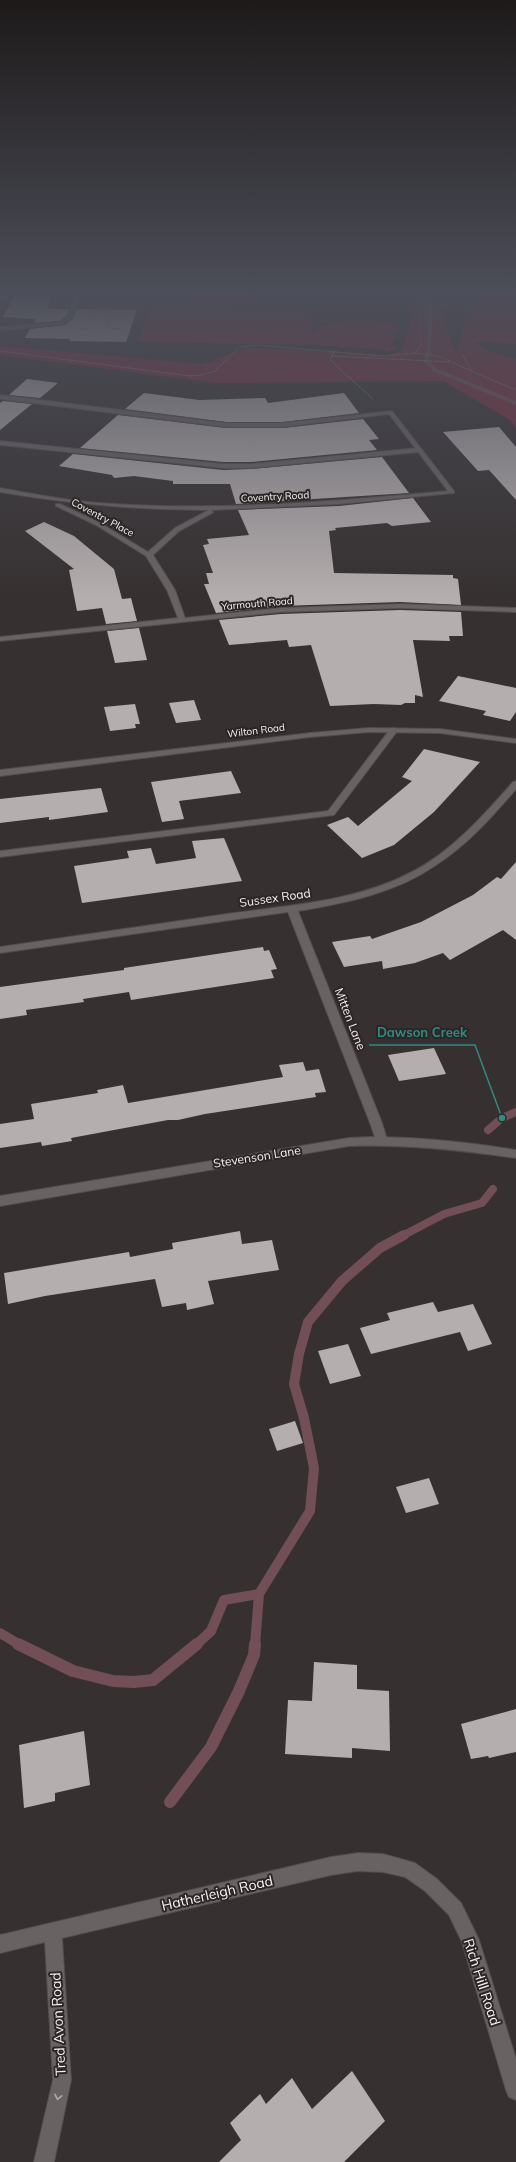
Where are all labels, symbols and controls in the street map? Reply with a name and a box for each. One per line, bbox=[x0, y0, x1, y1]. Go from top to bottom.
street label: Coventry Road bbox=[240, 488, 310, 505]
street label: Coventry Place bbox=[69, 495, 136, 539]
street label: Yarmouth Road bbox=[220, 594, 293, 613]
street label: Wilton Road bbox=[226, 721, 286, 740]
street label: Sussex Road bbox=[238, 885, 312, 910]
street label: Mitten Lane bbox=[332, 986, 369, 1052]
callout: Dawson Creek bbox=[369, 1020, 475, 1045]
text: Dawson Creek bbox=[377, 1024, 468, 1040]
street label: Stevenson Lane bbox=[212, 1142, 302, 1171]
street label: Hatherleigh Road bbox=[160, 1871, 274, 1915]
street label: Rich Hill Road bbox=[459, 1936, 505, 2028]
street label: Tred Avon Road bbox=[46, 1972, 70, 2076]
one-way arrow bbox=[55, 2094, 63, 2100]

